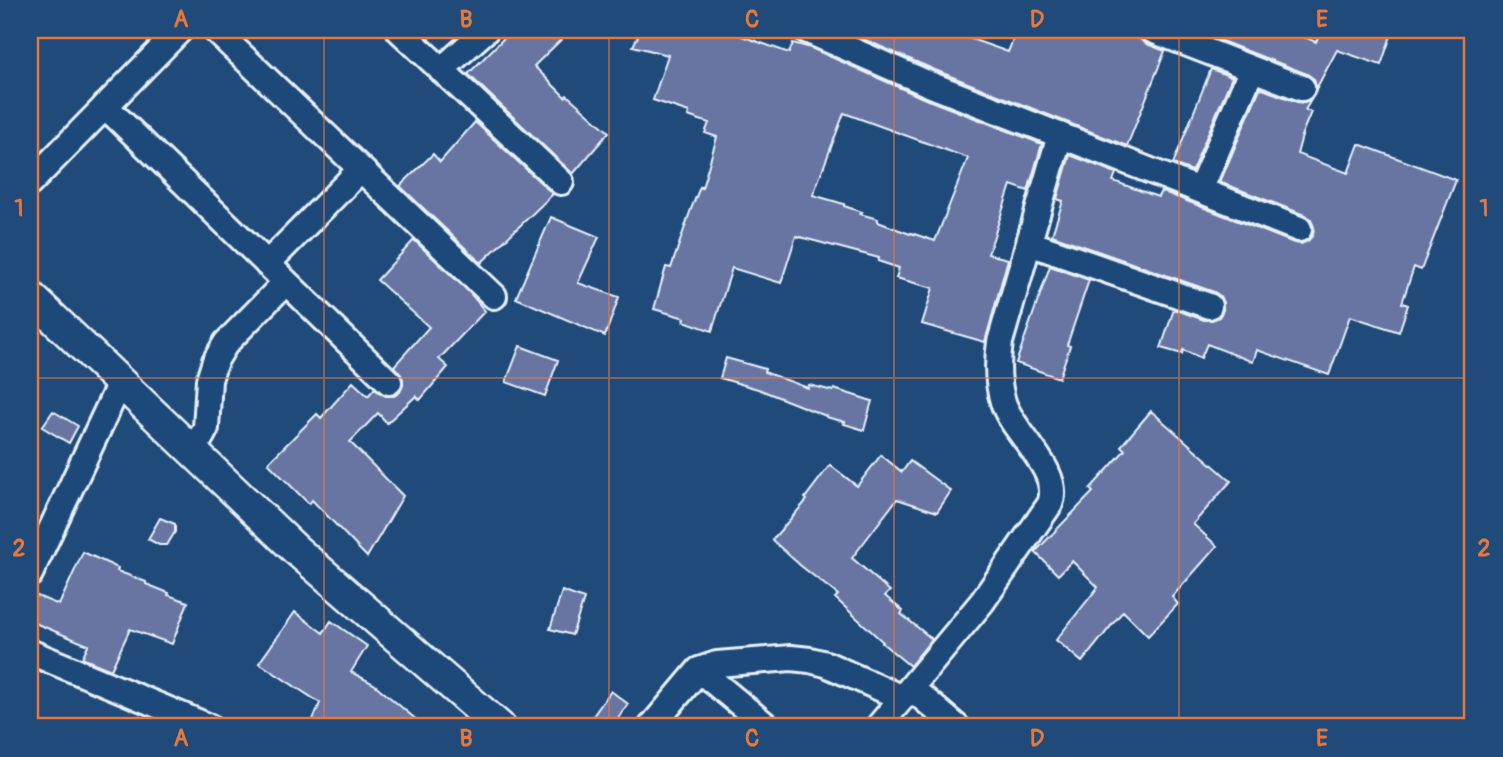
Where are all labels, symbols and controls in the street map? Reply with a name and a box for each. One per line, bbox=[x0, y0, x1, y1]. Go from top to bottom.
text: A bbox=[174, 5, 189, 34]
text: B bbox=[459, 5, 473, 34]
text: C bbox=[745, 5, 759, 34]
text: D bbox=[1030, 5, 1044, 34]
text: E bbox=[1316, 5, 1328, 34]
text: 1 bbox=[15, 194, 24, 223]
text: 1 bbox=[1480, 194, 1489, 223]
text: 2 bbox=[13, 534, 26, 563]
text: 2 bbox=[1478, 534, 1491, 563]
text: A bbox=[174, 724, 189, 753]
text: B bbox=[459, 724, 473, 753]
text: C bbox=[745, 724, 759, 753]
text: D bbox=[1030, 724, 1044, 753]
text: E bbox=[1316, 724, 1328, 753]

